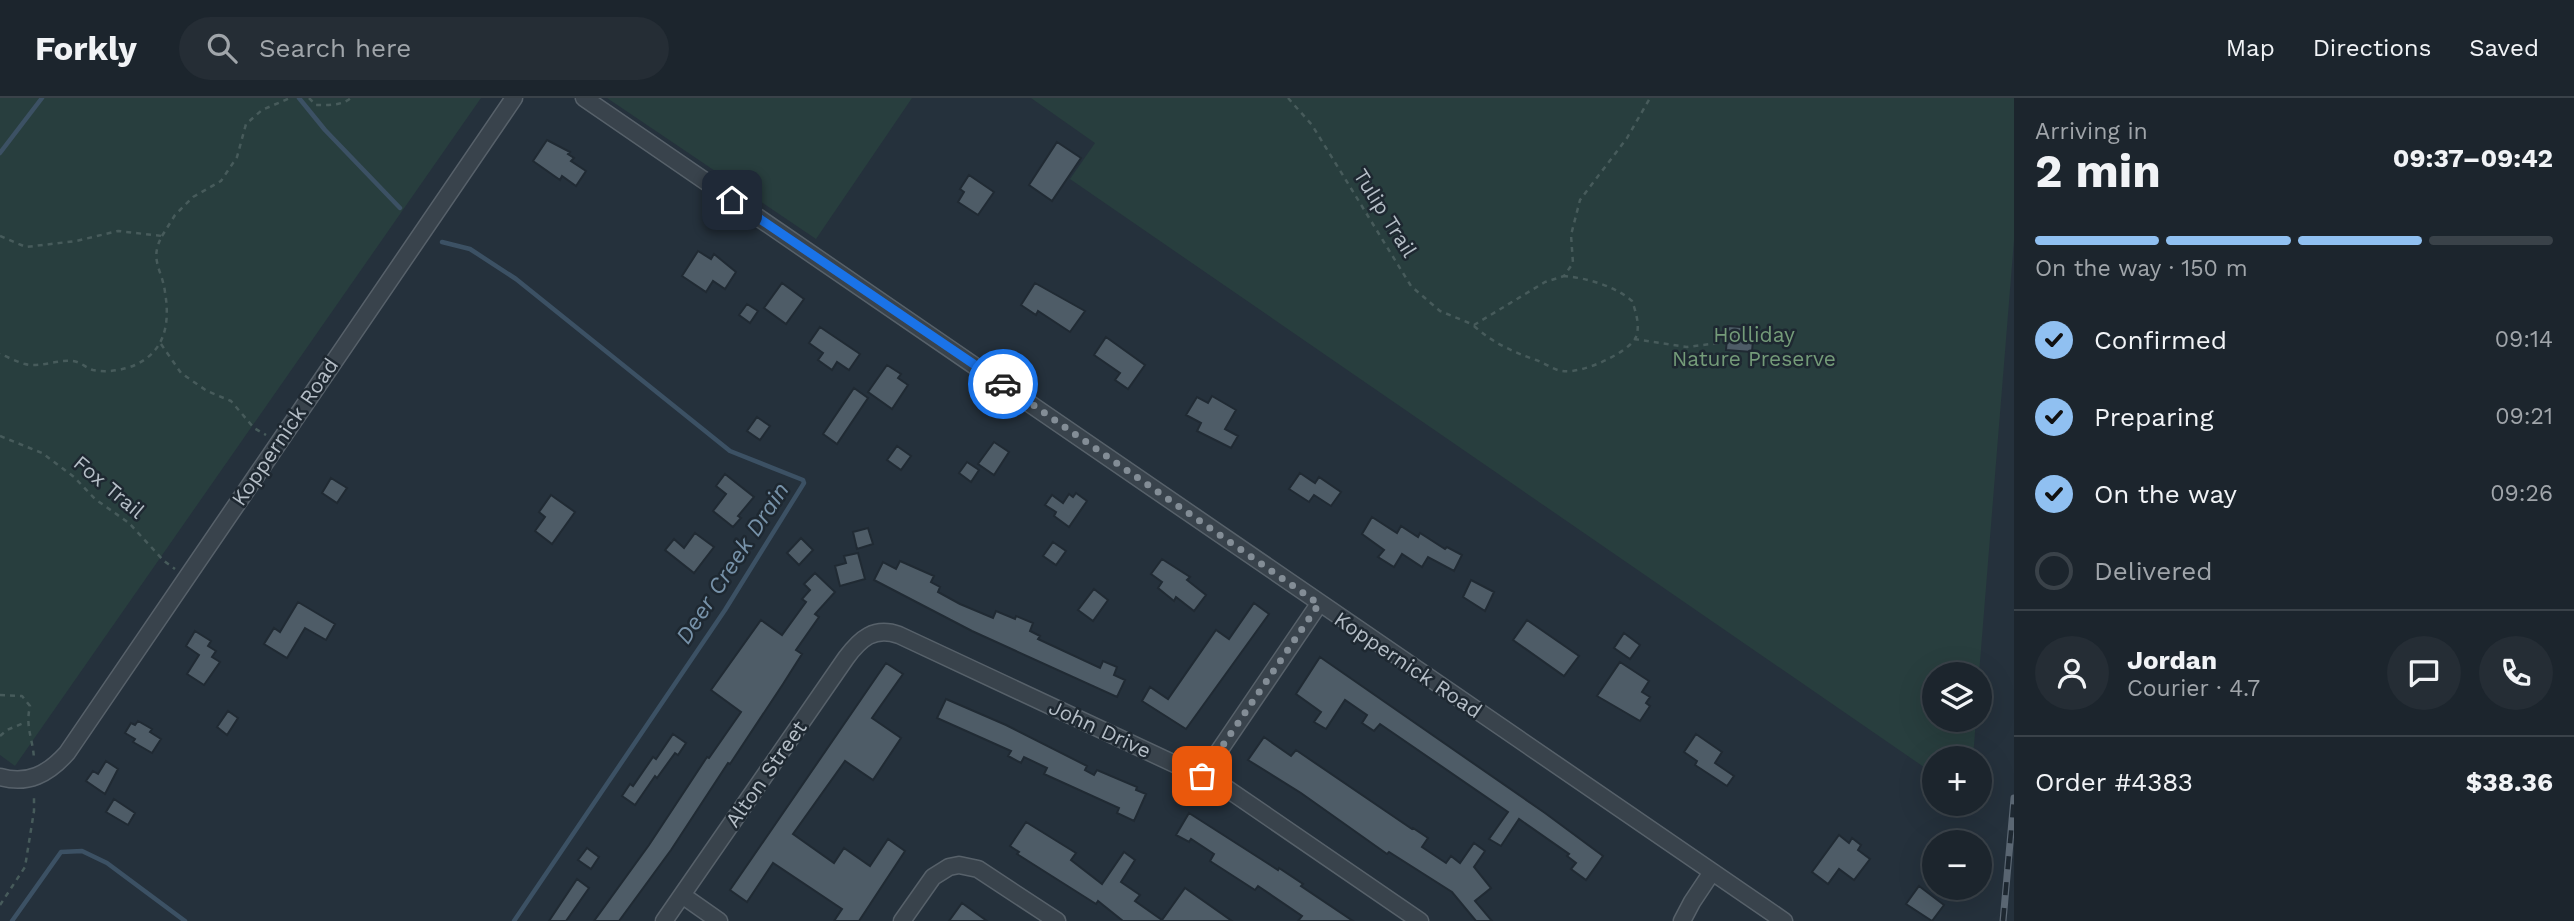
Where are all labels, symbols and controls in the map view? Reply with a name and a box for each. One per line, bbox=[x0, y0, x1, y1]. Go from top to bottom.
search box bbox=[179, 17, 669, 80]
text: Forkly bbox=[35, 29, 137, 68]
icon: search bbox=[203, 29, 241, 67]
text: Search here bbox=[259, 33, 411, 63]
text: Map bbox=[2226, 34, 2275, 62]
text: Directions bbox=[2313, 34, 2431, 62]
text: Saved bbox=[2469, 34, 2539, 62]
text: Arriving in bbox=[2035, 118, 2148, 145]
text: 09:37–09:42 bbox=[2393, 143, 2553, 173]
text: 2 min bbox=[2035, 144, 2161, 198]
street label: Tulip Trail bbox=[1348, 164, 1423, 262]
pin bbox=[702, 170, 762, 230]
icon: home bbox=[713, 181, 751, 219]
text: On the way · 150 m bbox=[2035, 255, 2248, 282]
icon: check bbox=[2035, 321, 2073, 359]
park label: Holliday Nature Preserve bbox=[1672, 322, 1836, 371]
text: Confirmed bbox=[2094, 325, 2227, 355]
text: 09:14 bbox=[2495, 326, 2553, 353]
courier bbox=[968, 349, 1038, 419]
street label: Koppernick Road bbox=[226, 353, 343, 510]
icon: car bbox=[984, 365, 1022, 403]
icon: check bbox=[2035, 398, 2073, 436]
text: Preparing bbox=[2094, 402, 2214, 432]
text: 09:21 bbox=[2495, 403, 2553, 430]
street label: Fox Trail bbox=[69, 450, 150, 524]
icon: check bbox=[2035, 475, 2073, 513]
water label: Deer Creek Drain bbox=[670, 477, 795, 649]
text: On the way bbox=[2094, 479, 2237, 509]
text: 09:26 bbox=[2490, 480, 2553, 507]
text: Delivered bbox=[2094, 556, 2213, 586]
street label: Koppernick Road bbox=[1330, 606, 1487, 723]
button: person bbox=[2035, 636, 2109, 710]
button: chat bbox=[2387, 636, 2461, 710]
button: phone bbox=[2479, 636, 2553, 710]
text: Jordan bbox=[2127, 645, 2217, 675]
map controls bbox=[1922, 662, 1992, 900]
button: layers bbox=[1922, 662, 1992, 732]
text: Courier · 4.7 bbox=[2127, 675, 2260, 702]
street label: John Drive bbox=[1045, 694, 1155, 763]
street label: Alton Street bbox=[720, 715, 812, 832]
pin bbox=[1172, 746, 1232, 806]
button: + bbox=[1922, 746, 1992, 816]
icon: bag bbox=[1183, 757, 1221, 795]
text: Order #4383 bbox=[2035, 767, 2193, 797]
text: $38.36 bbox=[2466, 767, 2553, 797]
button: − bbox=[1922, 830, 1992, 900]

